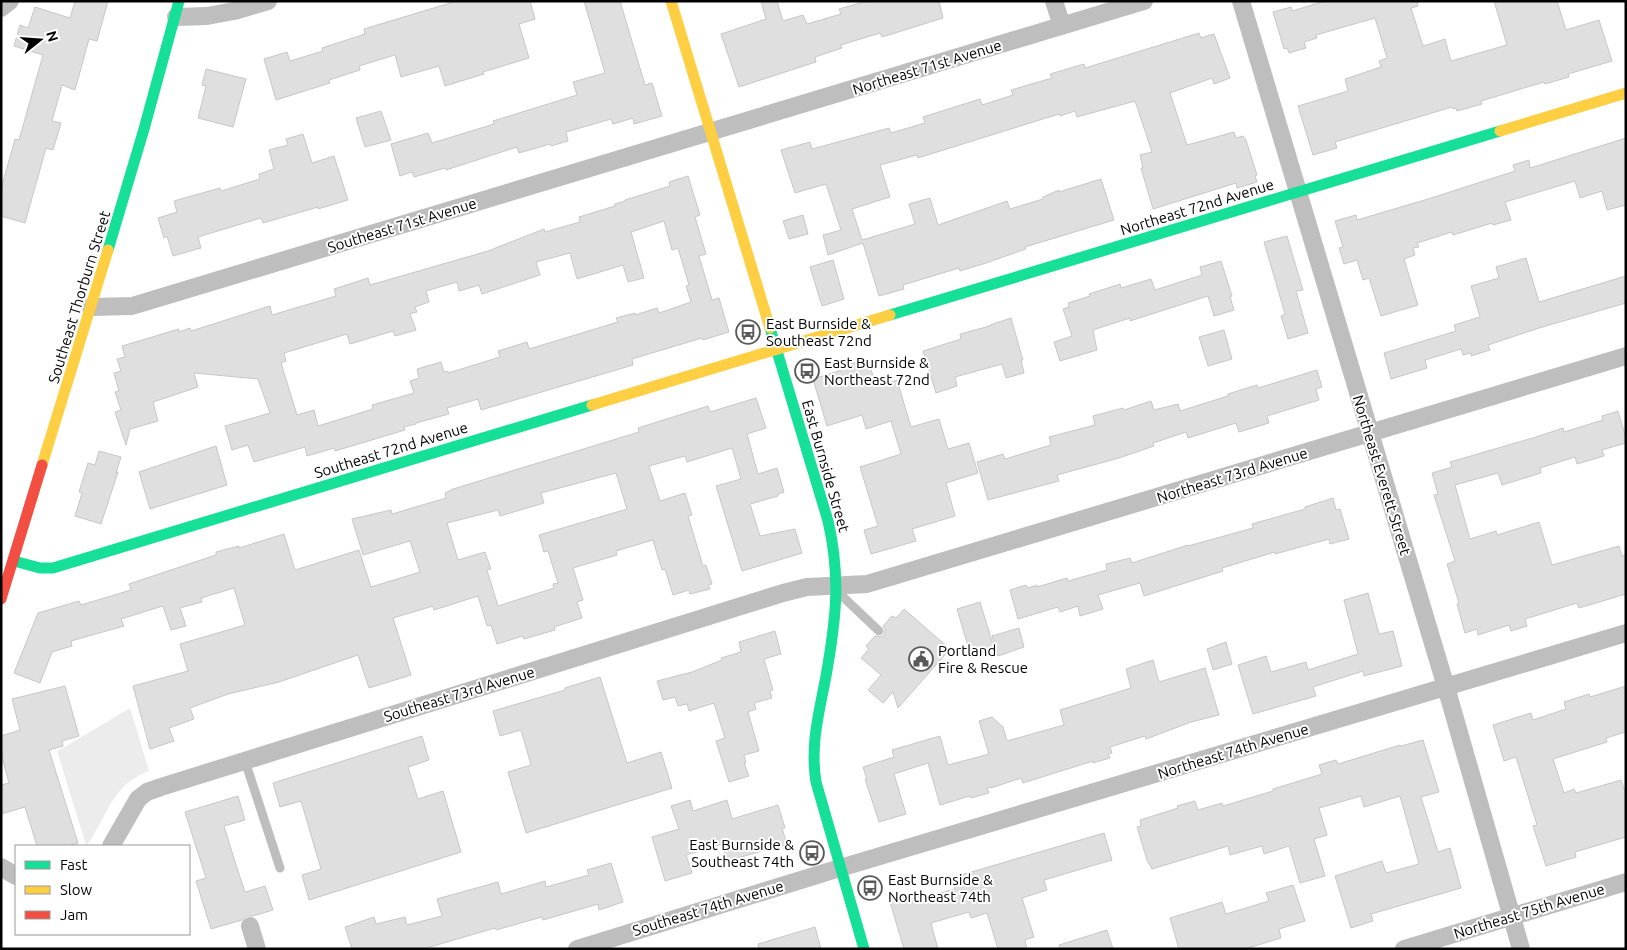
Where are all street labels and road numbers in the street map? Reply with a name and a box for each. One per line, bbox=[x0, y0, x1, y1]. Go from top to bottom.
street label: Northeast 71st Avenue bbox=[851, 36, 1003, 98]
street label: Northeast 72nd Avenue bbox=[1118, 176, 1276, 238]
street label: Southeast 71st Avenue bbox=[325, 194, 479, 256]
street label: Southeast Thorburn Street bbox=[45, 208, 113, 385]
street label: Northeast Everett Street bbox=[1350, 393, 1414, 557]
street label: East Burnside Street bbox=[799, 398, 853, 534]
street label: Southeast 72nd Avenue bbox=[312, 419, 470, 481]
street label: Northeast 73rd Avenue bbox=[1155, 444, 1309, 506]
street label: Southeast 73rd Avenue bbox=[382, 663, 536, 725]
street label: Northeast 74th Avenue bbox=[1156, 720, 1310, 782]
street label: Southeast 74th Avenue bbox=[631, 877, 785, 939]
street label: Northeast 75th Avenue bbox=[1452, 880, 1606, 942]

